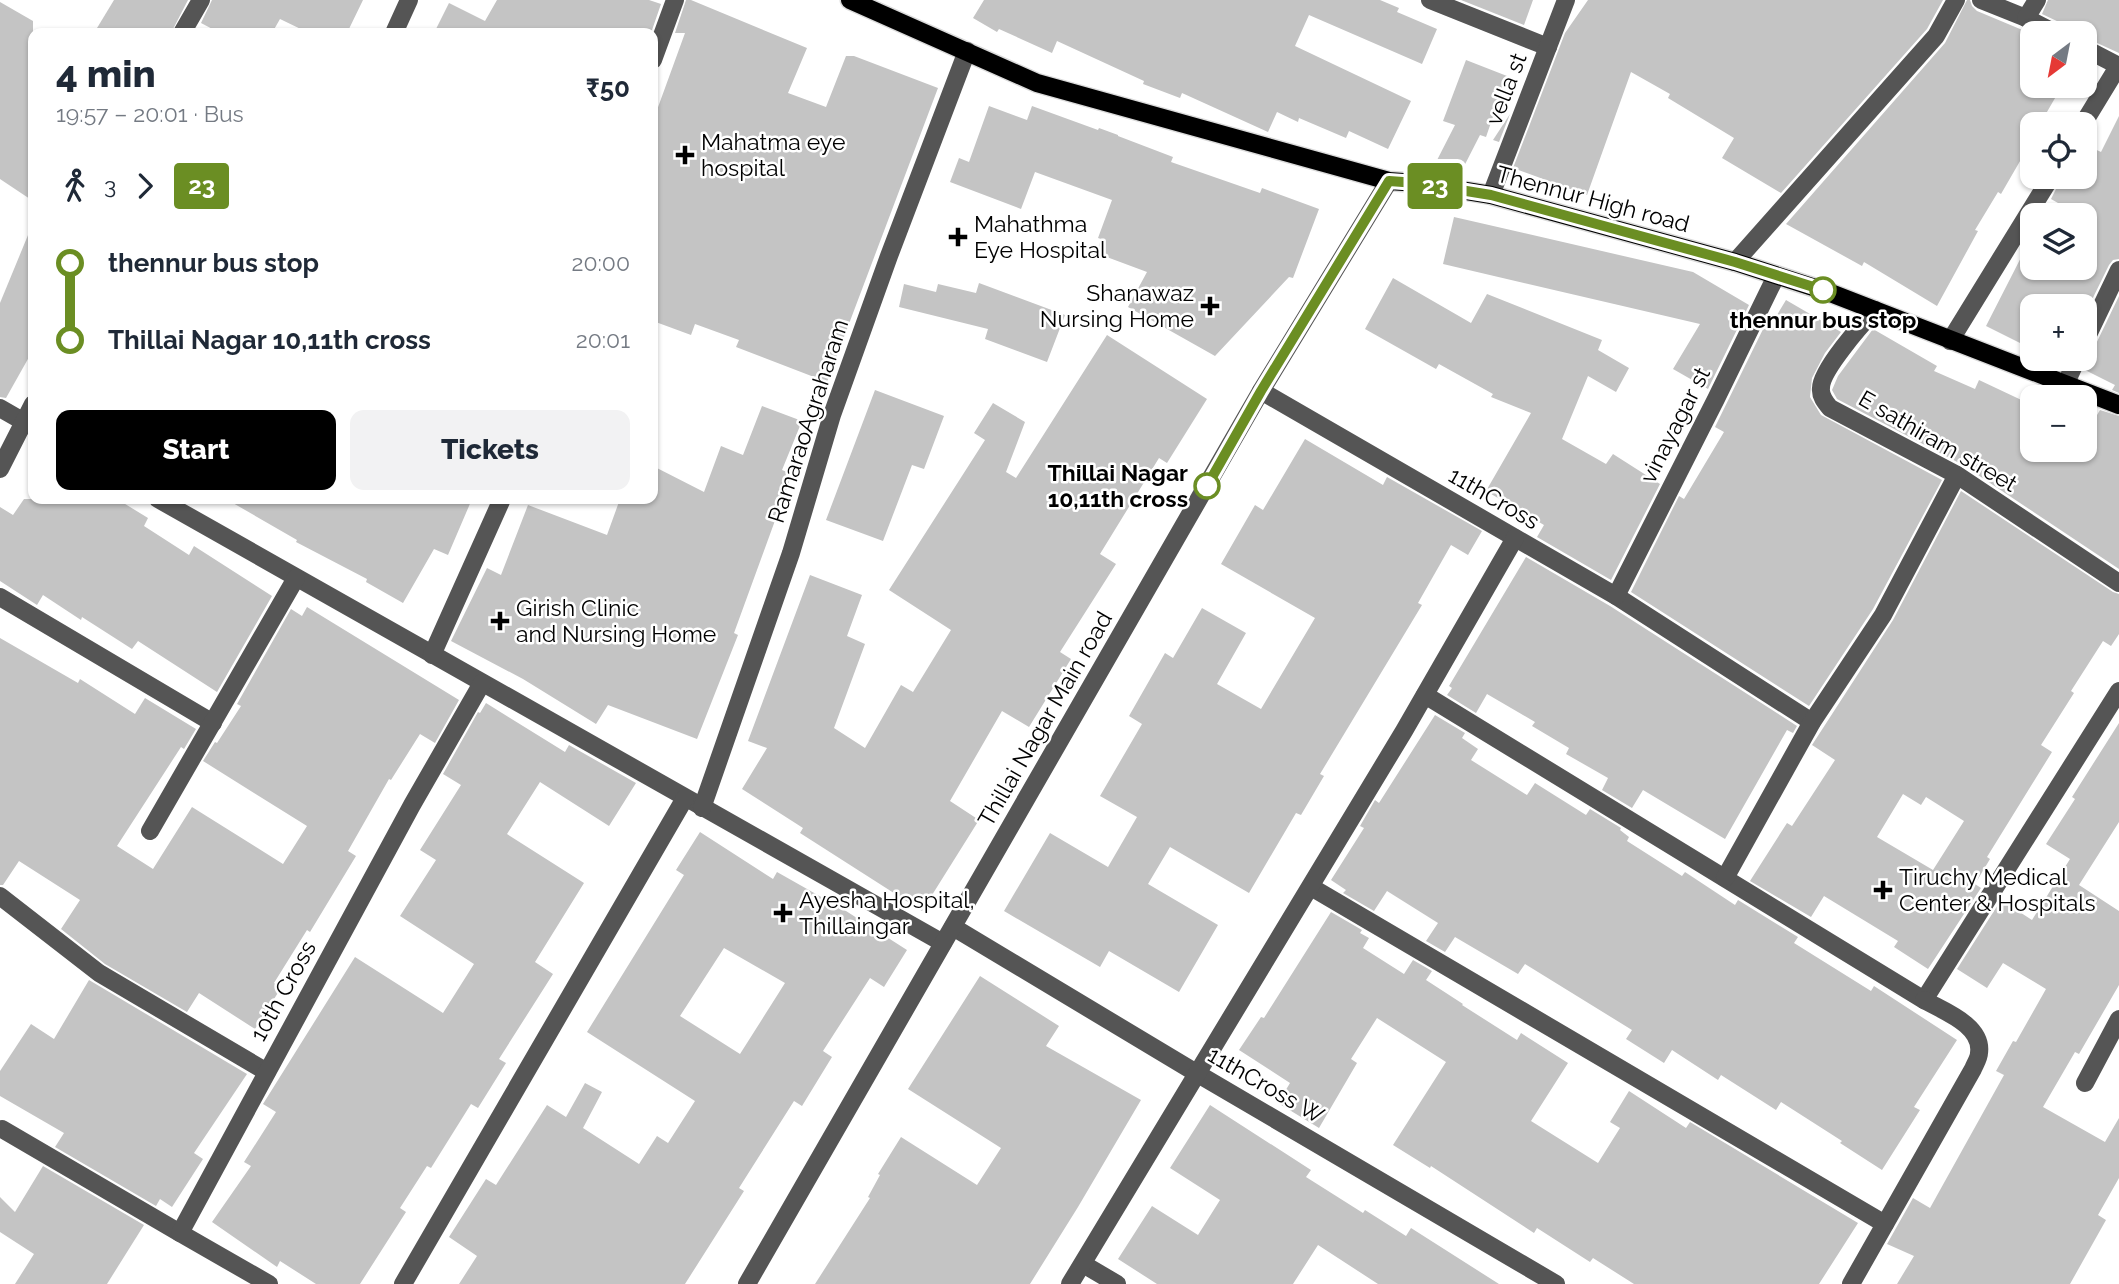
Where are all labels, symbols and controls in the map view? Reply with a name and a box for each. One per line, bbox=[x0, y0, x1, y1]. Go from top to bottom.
north arrow bbox=[2020, 21, 2096, 98]
map controls bbox=[2020, 21, 2097, 462]
street label: vella st bbox=[1479, 49, 1532, 129]
text: 4 min bbox=[56, 51, 156, 96]
text: ₹50 bbox=[586, 73, 630, 103]
text: 19:57 – 20:01 · Bus bbox=[56, 100, 244, 127]
button: locate bbox=[2020, 112, 2097, 189]
place label: Mahatma eye hospital bbox=[701, 128, 845, 181]
marker: Mahatma eye hospital bbox=[675, 145, 695, 165]
street label: Thennur High road bbox=[1494, 160, 1693, 237]
line badge: 23 bbox=[1404, 163, 1466, 209]
icon: walk bbox=[56, 167, 94, 205]
icon: forward bbox=[126, 167, 164, 205]
text: 23 bbox=[188, 171, 215, 200]
text: 23 bbox=[1422, 171, 1448, 200]
text: 3 bbox=[104, 172, 116, 199]
button: layers bbox=[2020, 203, 2097, 280]
place label: Mahathma Eye Hospital bbox=[974, 210, 1107, 263]
marker: Mahathma Eye Hospital bbox=[948, 227, 968, 247]
text: thennur bus stop bbox=[108, 248, 319, 278]
text: 20:00 bbox=[571, 249, 630, 276]
marker: thennur bus stop bbox=[1810, 277, 1836, 303]
place label: Shanawaz Nursing Home bbox=[1040, 279, 1194, 332]
button: + bbox=[2020, 294, 2097, 371]
marker: Shanawaz Nursing Home bbox=[1200, 296, 1220, 316]
place label: thennur bus stop bbox=[1730, 306, 1916, 333]
street label: RamaraoAgraharam bbox=[762, 316, 853, 526]
text: Thillai Nagar 10,11th cross bbox=[108, 325, 431, 355]
text: 20:01 bbox=[576, 326, 630, 353]
street label: vinayagar st bbox=[1634, 362, 1715, 487]
street label: E sathiram street bbox=[1854, 384, 2022, 497]
button: − bbox=[2020, 385, 2097, 462]
button: Start bbox=[56, 410, 336, 490]
button: Tickets bbox=[350, 410, 630, 490]
place label: Thillai Nagar 10,11th cross bbox=[1048, 459, 1188, 512]
street label: 11thCross bbox=[1444, 461, 1544, 534]
marker: Thillai Nagar 10,11th cross bbox=[1194, 473, 1220, 499]
place label: Girish Clinic and Nursing Home bbox=[516, 594, 716, 647]
street label: Thillai Nagar Main road bbox=[972, 606, 1117, 831]
marker: Girish Clinic and Nursing Home bbox=[490, 611, 510, 631]
place label: Tiruchy Medical Center & Hospitals bbox=[1899, 863, 2096, 916]
marker: Tiruchy Medical Center & Hospitals bbox=[1873, 880, 1893, 900]
place label: Ayesha Hospital, Thillaingar bbox=[799, 886, 975, 939]
marker: Ayesha Hospital, Thillaingar bbox=[773, 903, 793, 923]
street label: 10th Cross bbox=[244, 936, 321, 1046]
street label: 11thCross W bbox=[1204, 1041, 1329, 1129]

